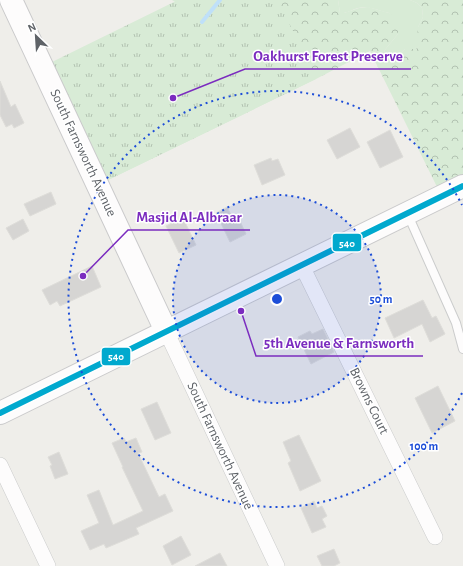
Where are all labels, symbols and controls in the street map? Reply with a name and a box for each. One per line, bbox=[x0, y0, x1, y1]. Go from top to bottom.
north arrow bbox=[16, 16, 56, 56]
text: N bbox=[26, 21, 38, 34]
callout: Oakhurst Forest Preserve bbox=[245, 42, 411, 69]
text: Oakhurst Forest Preserve bbox=[253, 49, 403, 64]
street label: South Farnsworth Avenue bbox=[47, 87, 119, 219]
callout: Masjid Al-Albraar bbox=[128, 203, 250, 230]
text: Masjid Al-Albraar bbox=[136, 210, 243, 225]
line badge: 540 bbox=[332, 233, 362, 252]
text: 540 bbox=[339, 238, 355, 249]
centre of rings bbox=[270, 292, 284, 306]
text: 50 m bbox=[370, 293, 393, 305]
callout: 5th Avenue & Farnsworth bbox=[256, 329, 423, 356]
text: 5th Avenue & Farnsworth bbox=[264, 336, 414, 351]
line badge: 540 bbox=[101, 347, 131, 366]
text: 540 bbox=[108, 351, 124, 362]
street label: Browns Court bbox=[347, 365, 391, 437]
street label: South Farnsworth Avenue bbox=[184, 380, 256, 512]
text: 100 m bbox=[410, 440, 438, 452]

